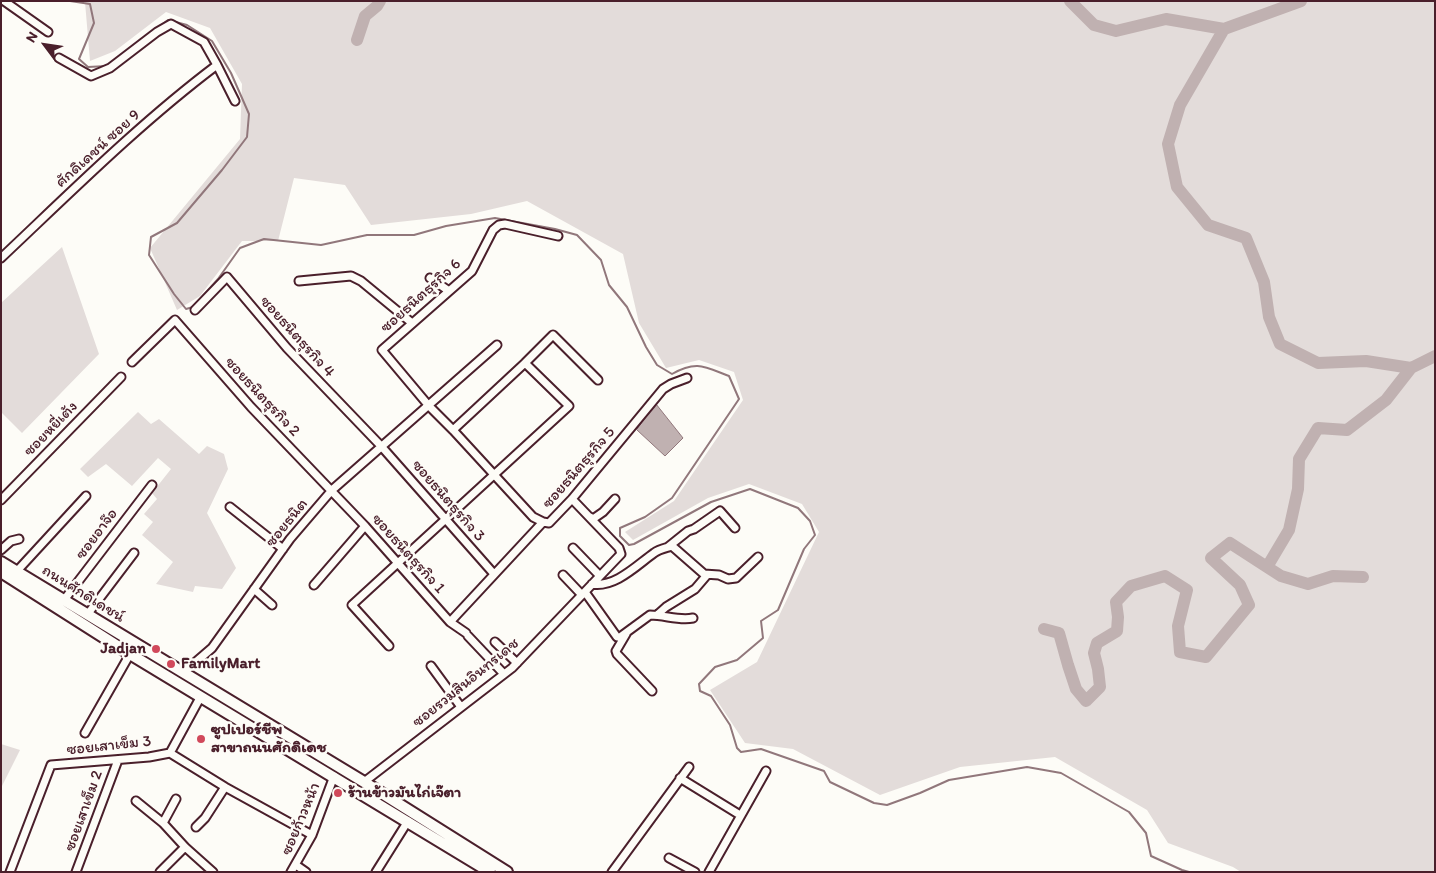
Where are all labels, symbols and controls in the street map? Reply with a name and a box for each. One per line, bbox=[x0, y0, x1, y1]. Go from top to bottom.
north arrow bbox=[20, 20, 70, 70]
text: N bbox=[22, 29, 41, 45]
street label: ศักดิเดชน์ ซอย 9 bbox=[52, 106, 144, 192]
street label: ซอยธนิตธุรกิจ 6 bbox=[377, 255, 465, 337]
street label: ซอยธนิตธุรกิจ 4 bbox=[255, 292, 339, 382]
street label: ซอยธนิตธุรกิจ 2 bbox=[220, 353, 304, 441]
street label: ซอยหยี่เต้ง bbox=[20, 397, 82, 461]
street label: ซอยธนิตธุรกิจ 5 bbox=[538, 423, 620, 513]
street label: ซอยธนิตธุรกิจ 3 bbox=[407, 456, 489, 546]
street label: ซอยธนิต bbox=[262, 495, 312, 551]
street label: ซอยอาจ๊อ bbox=[72, 505, 122, 563]
street label: ซอยธนิตธุรกิจ 1 bbox=[367, 510, 449, 598]
street label: ถนนศักดิเดชน์ bbox=[38, 561, 128, 627]
street label: ซอยรวมสินอินทรเดช bbox=[409, 634, 523, 732]
place label: Jadjan bbox=[100, 639, 146, 659]
marker: Jadjan bbox=[150, 643, 162, 655]
place label: FamilyMart bbox=[181, 654, 260, 674]
marker: FamilyMart bbox=[165, 658, 177, 670]
place label: ซูปเปอร์ชีพ สาขาถนนศักดิเดช bbox=[211, 720, 327, 758]
street label: ซอยเสาเข็ม 3 bbox=[66, 732, 152, 760]
marker: ซูปเปอร์ชีพ สาขาถนนศักดิเดช bbox=[195, 733, 207, 745]
street label: ซอยเสาเข็ม 2 bbox=[61, 768, 107, 854]
street label: ซอยก้าวหน้า bbox=[277, 780, 325, 858]
place label: ร้านข้าวมันไก่เจ๊ตา bbox=[348, 783, 461, 803]
marker: ร้านข้าวมันไก่เจ๊ตา bbox=[332, 787, 344, 799]

